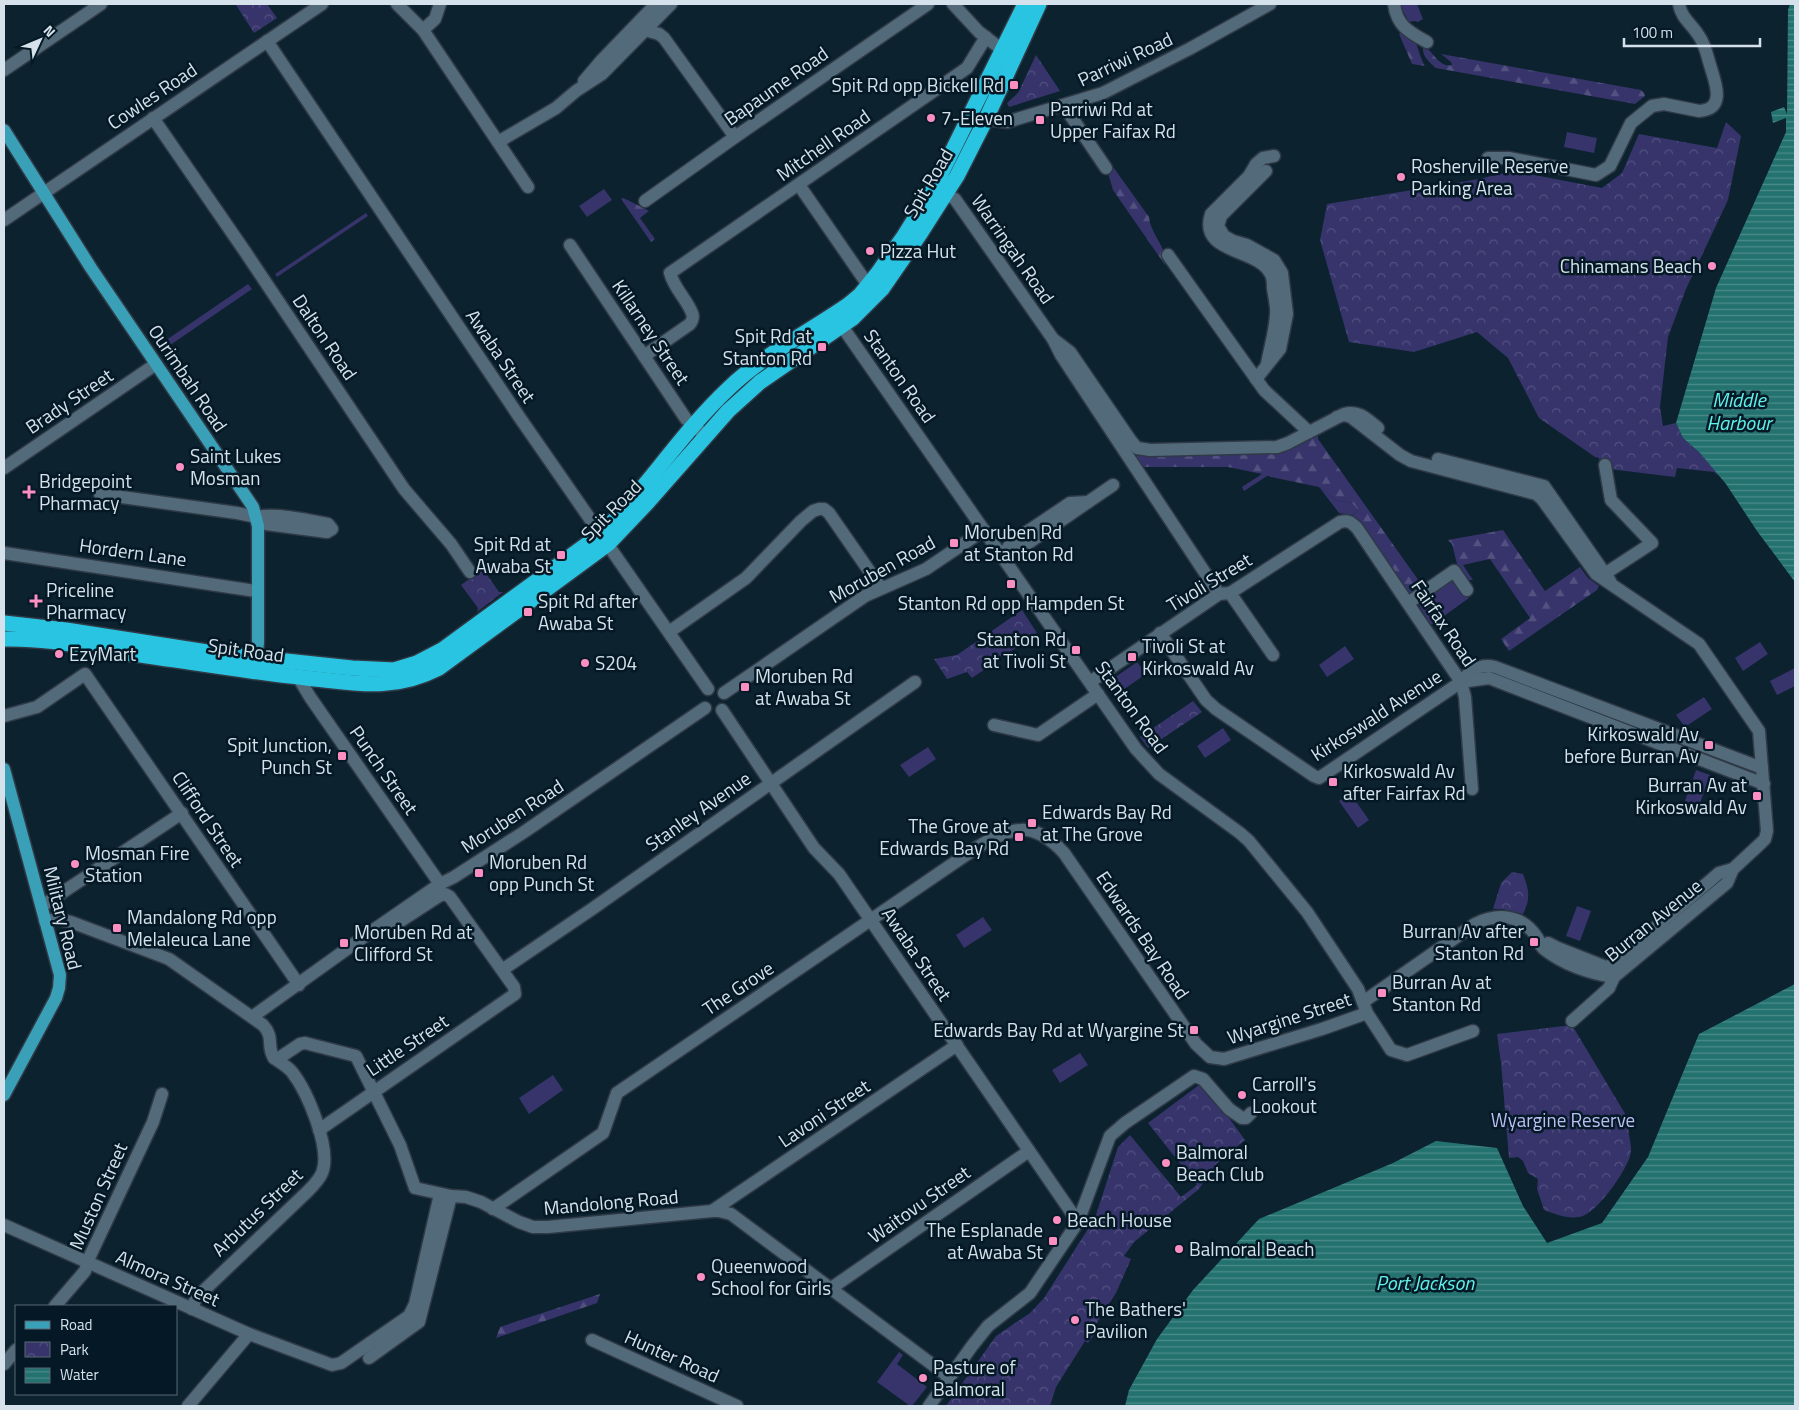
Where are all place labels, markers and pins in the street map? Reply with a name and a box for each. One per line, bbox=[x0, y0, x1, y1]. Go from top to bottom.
place label: Spit Rd opp Bickell Rd bbox=[832, 70, 1004, 99]
marker: Spit Rd opp Bickell Rd bbox=[1008, 79, 1020, 91]
place label: Parriwi Rd at Upper Faifax Rd bbox=[1050, 94, 1176, 145]
place label: 7-Eleven bbox=[941, 103, 1013, 132]
marker: 7-Eleven bbox=[925, 112, 937, 124]
marker: Parriwi Rd at Upper Faifax Rd bbox=[1034, 114, 1046, 126]
place label: Rosherville Reserve Parking Area bbox=[1411, 151, 1568, 202]
marker: Rosherville Reserve Parking Area bbox=[1395, 171, 1407, 183]
place label: Pizza Hut bbox=[880, 236, 956, 265]
marker: Pizza Hut bbox=[864, 245, 876, 257]
place label: Chinamans Beach bbox=[1560, 251, 1702, 280]
marker: Chinamans Beach bbox=[1706, 260, 1718, 272]
place label: Spit Rd at Stanton Rd bbox=[723, 321, 812, 372]
marker: Spit Rd at Stanton Rd bbox=[816, 341, 828, 353]
place label: Saint Lukes Mosman bbox=[190, 441, 282, 492]
marker: Saint Lukes Mosman bbox=[174, 461, 186, 473]
place label: Bridgepoint Pharmacy bbox=[39, 466, 132, 517]
marker: Bridgepoint Pharmacy bbox=[23, 486, 35, 498]
place label: Moruben Rd at Stanton Rd bbox=[964, 517, 1074, 568]
place label: Spit Rd at Awaba St bbox=[474, 529, 551, 580]
marker: Moruben Rd at Stanton Rd bbox=[948, 537, 960, 549]
marker: Spit Rd at Awaba St bbox=[555, 549, 567, 561]
place label: Priceline Pharmacy bbox=[46, 575, 126, 626]
marker: Stanton Rd opp Hampden St bbox=[1005, 578, 1017, 590]
place label: Spit Rd after Awaba St bbox=[538, 586, 638, 637]
place label: Stanton Rd opp Hampden St bbox=[898, 588, 1125, 617]
marker: Priceline Pharmacy bbox=[30, 595, 42, 607]
marker: Spit Rd after Awaba St bbox=[522, 606, 534, 618]
place label: Stanton Rd at Tivoli St bbox=[977, 624, 1066, 675]
place label: Tivoli St at Kirkoswald Av bbox=[1142, 631, 1254, 682]
place label: EzyMart bbox=[69, 639, 136, 668]
marker: Stanton Rd at Tivoli St bbox=[1070, 644, 1082, 656]
marker: EzyMart bbox=[53, 648, 65, 660]
place label: S204 bbox=[595, 648, 637, 677]
marker: Tivoli St at Kirkoswald Av bbox=[1126, 651, 1138, 663]
marker: S204 bbox=[579, 657, 591, 669]
place label: Moruben Rd at Awaba St bbox=[755, 661, 853, 712]
marker: Moruben Rd at Awaba St bbox=[739, 681, 751, 693]
place label: Kirkoswald Av before Burran Av bbox=[1564, 719, 1699, 770]
place label: Spit Junction, Punch St bbox=[227, 730, 332, 781]
marker: Kirkoswald Av before Burran Av bbox=[1703, 739, 1715, 751]
marker: Spit Junction, Punch St bbox=[336, 750, 348, 762]
place label: Kirkoswald Av after Fairfax Rd bbox=[1343, 756, 1466, 807]
place label: Burran Av at Kirkoswald Av bbox=[1635, 770, 1747, 821]
marker: Kirkoswald Av after Fairfax Rd bbox=[1327, 776, 1339, 788]
marker: Burran Av at Kirkoswald Av bbox=[1751, 790, 1763, 802]
place label: Edwards Bay Rd at The Grove bbox=[1042, 797, 1172, 848]
place label: The Grove at Edwards Bay Rd bbox=[879, 811, 1009, 862]
marker: Edwards Bay Rd at The Grove bbox=[1026, 817, 1038, 829]
marker: The Grove at Edwards Bay Rd bbox=[1013, 831, 1025, 843]
place label: Mosman Fire Station bbox=[85, 838, 190, 889]
place label: Moruben Rd opp Punch St bbox=[489, 847, 595, 898]
marker: Mosman Fire Station bbox=[69, 858, 81, 870]
marker: Moruben Rd opp Punch St bbox=[473, 867, 485, 879]
place label: Mandalong Rd opp Melaleuca Lane bbox=[127, 902, 277, 953]
place label: Burran Av after Stanton Rd bbox=[1402, 916, 1524, 967]
place label: Moruben Rd at Clifford St bbox=[354, 917, 473, 968]
marker: Mandalong Rd opp Melaleuca Lane bbox=[111, 922, 123, 934]
marker: Burran Av after Stanton Rd bbox=[1528, 936, 1540, 948]
marker: Moruben Rd at Clifford St bbox=[338, 937, 350, 949]
place label: Burran Av at Stanton Rd bbox=[1392, 967, 1492, 1018]
marker: Burran Av at Stanton Rd bbox=[1376, 987, 1388, 999]
place label: Edwards Bay Rd at Wyargine St bbox=[933, 1015, 1184, 1044]
marker: Edwards Bay Rd at Wyargine St bbox=[1188, 1024, 1200, 1036]
place label: Carroll's Lookout bbox=[1252, 1069, 1317, 1120]
marker: Carroll's Lookout bbox=[1236, 1089, 1248, 1101]
place label: Balmoral Beach Club bbox=[1176, 1137, 1264, 1188]
marker: Balmoral Beach Club bbox=[1160, 1157, 1172, 1169]
place label: Beach House bbox=[1067, 1205, 1172, 1234]
marker: Beach House bbox=[1051, 1214, 1063, 1226]
place label: The Esplanade at Awaba St bbox=[926, 1215, 1043, 1266]
place label: Balmoral Beach bbox=[1189, 1234, 1315, 1263]
marker: The Esplanade at Awaba St bbox=[1047, 1235, 1059, 1247]
marker: Balmoral Beach bbox=[1173, 1243, 1185, 1255]
place label: Queenwood School for Girls bbox=[711, 1251, 831, 1302]
marker: Queenwood School for Girls bbox=[695, 1271, 707, 1283]
place label: The Bathers' Pavilion bbox=[1085, 1294, 1186, 1345]
marker: The Bathers' Pavilion bbox=[1069, 1314, 1081, 1326]
place label: Pasture of Balmoral bbox=[933, 1352, 1016, 1403]
marker: Pasture of Balmoral bbox=[917, 1372, 929, 1384]

